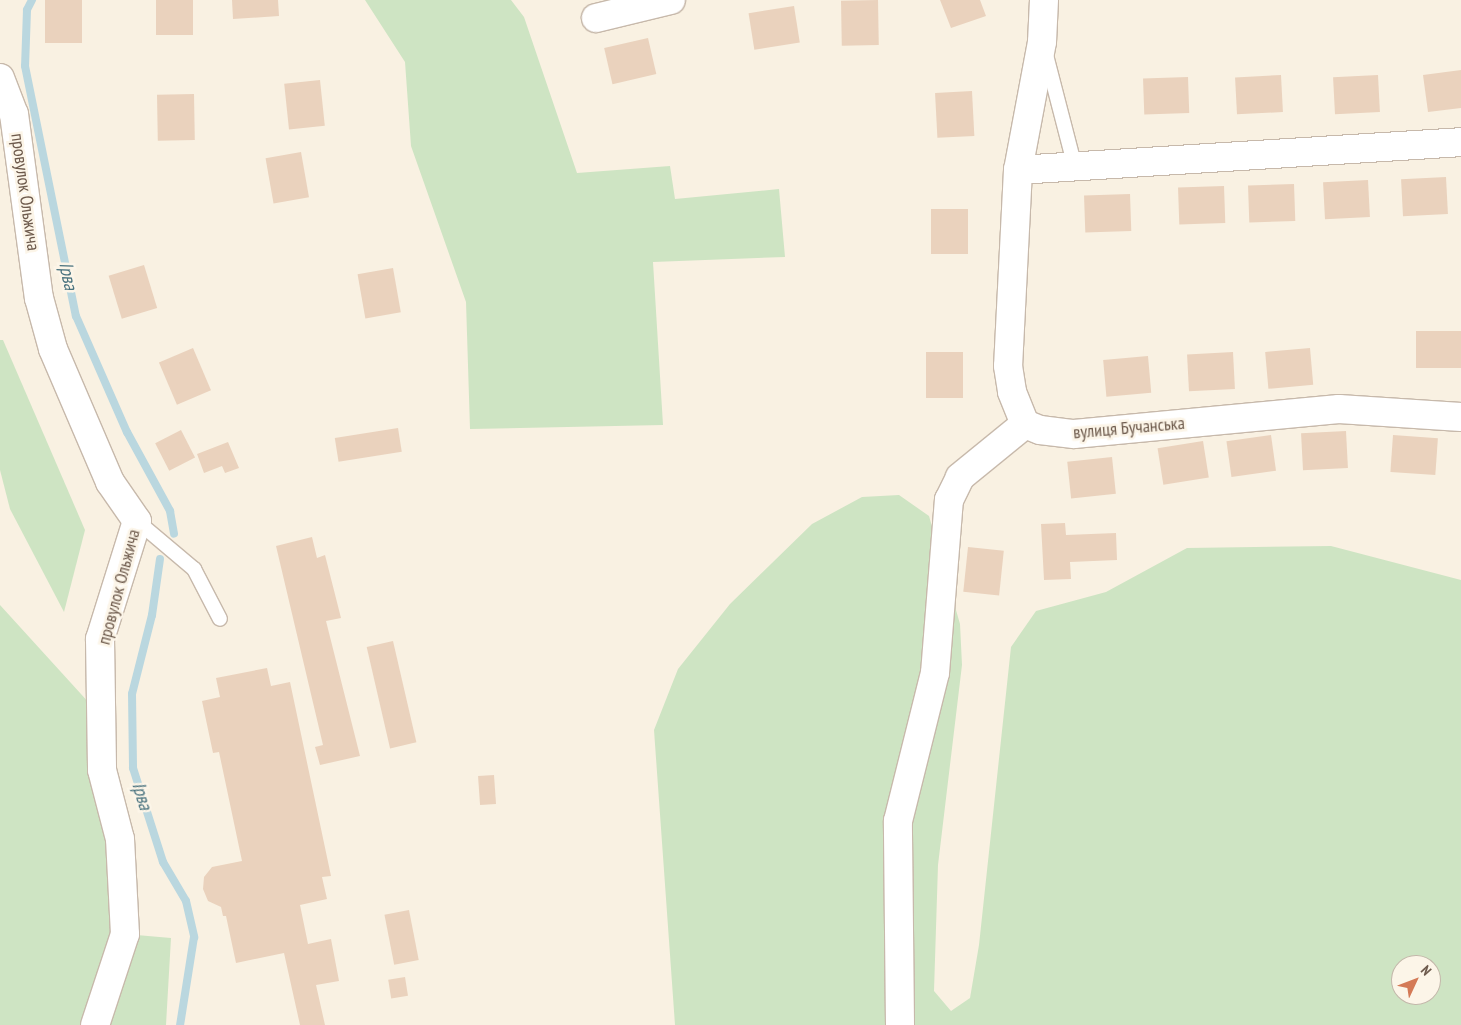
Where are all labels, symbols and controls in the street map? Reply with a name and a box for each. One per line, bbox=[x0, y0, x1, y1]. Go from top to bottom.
street label: провулок Ольжича bbox=[6, 132, 44, 252]
water label: Ірва bbox=[54, 260, 82, 292]
street label: вулиця Бучанська bbox=[1072, 412, 1186, 444]
street label: провулок Ольжича bbox=[93, 527, 145, 647]
water label: Ірва bbox=[127, 779, 157, 813]
north arrow bbox=[1391, 955, 1441, 1005]
text: N bbox=[1417, 962, 1435, 979]

